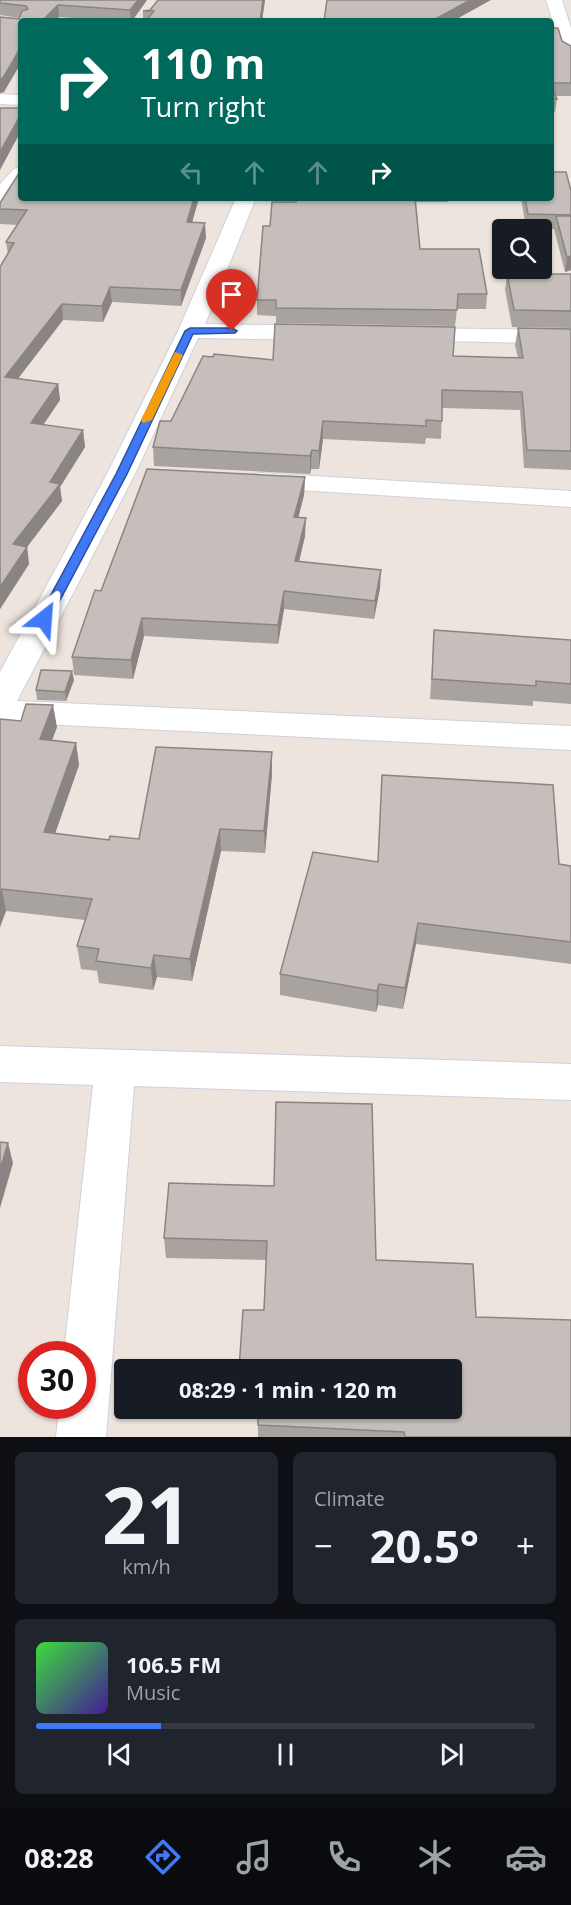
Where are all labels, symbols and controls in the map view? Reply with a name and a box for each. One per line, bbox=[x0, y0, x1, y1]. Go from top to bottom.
text: 110 m bbox=[141, 34, 265, 91]
icon: right bbox=[42, 42, 120, 120]
text: Turn right bbox=[141, 88, 266, 125]
icon: left bbox=[175, 156, 208, 189]
icon: ahead bbox=[238, 156, 271, 189]
icon: ahead bbox=[301, 156, 334, 189]
icon: right bbox=[364, 156, 397, 189]
map controls bbox=[492, 219, 552, 279]
button: search bbox=[492, 219, 552, 279]
pin bbox=[206, 269, 257, 331]
icon: arrive bbox=[215, 278, 248, 311]
position arrow bbox=[12, 587, 76, 651]
speed limit sign: 30 bbox=[18, 1341, 96, 1419]
text: 08:29 · 1 min · 120 m bbox=[179, 1374, 397, 1404]
text: 21 bbox=[102, 1461, 191, 1567]
text: Climate bbox=[314, 1485, 385, 1512]
text: 20.5° bbox=[370, 1515, 479, 1576]
text: − bbox=[314, 1523, 333, 1568]
text: + bbox=[516, 1523, 535, 1568]
text: km/h bbox=[122, 1553, 171, 1580]
text: 106.5 FM bbox=[126, 1649, 221, 1679]
text: Music bbox=[126, 1679, 180, 1706]
icon: previous bbox=[103, 1738, 136, 1771]
icon: pause bbox=[269, 1738, 302, 1771]
icon: next bbox=[435, 1738, 468, 1771]
icon: directions bbox=[142, 1836, 184, 1878]
icon: music bbox=[233, 1836, 275, 1878]
icon: phone bbox=[323, 1836, 365, 1878]
icon: climate bbox=[414, 1836, 456, 1878]
icon: car bbox=[505, 1836, 547, 1878]
text: 08:28 bbox=[24, 1839, 94, 1876]

